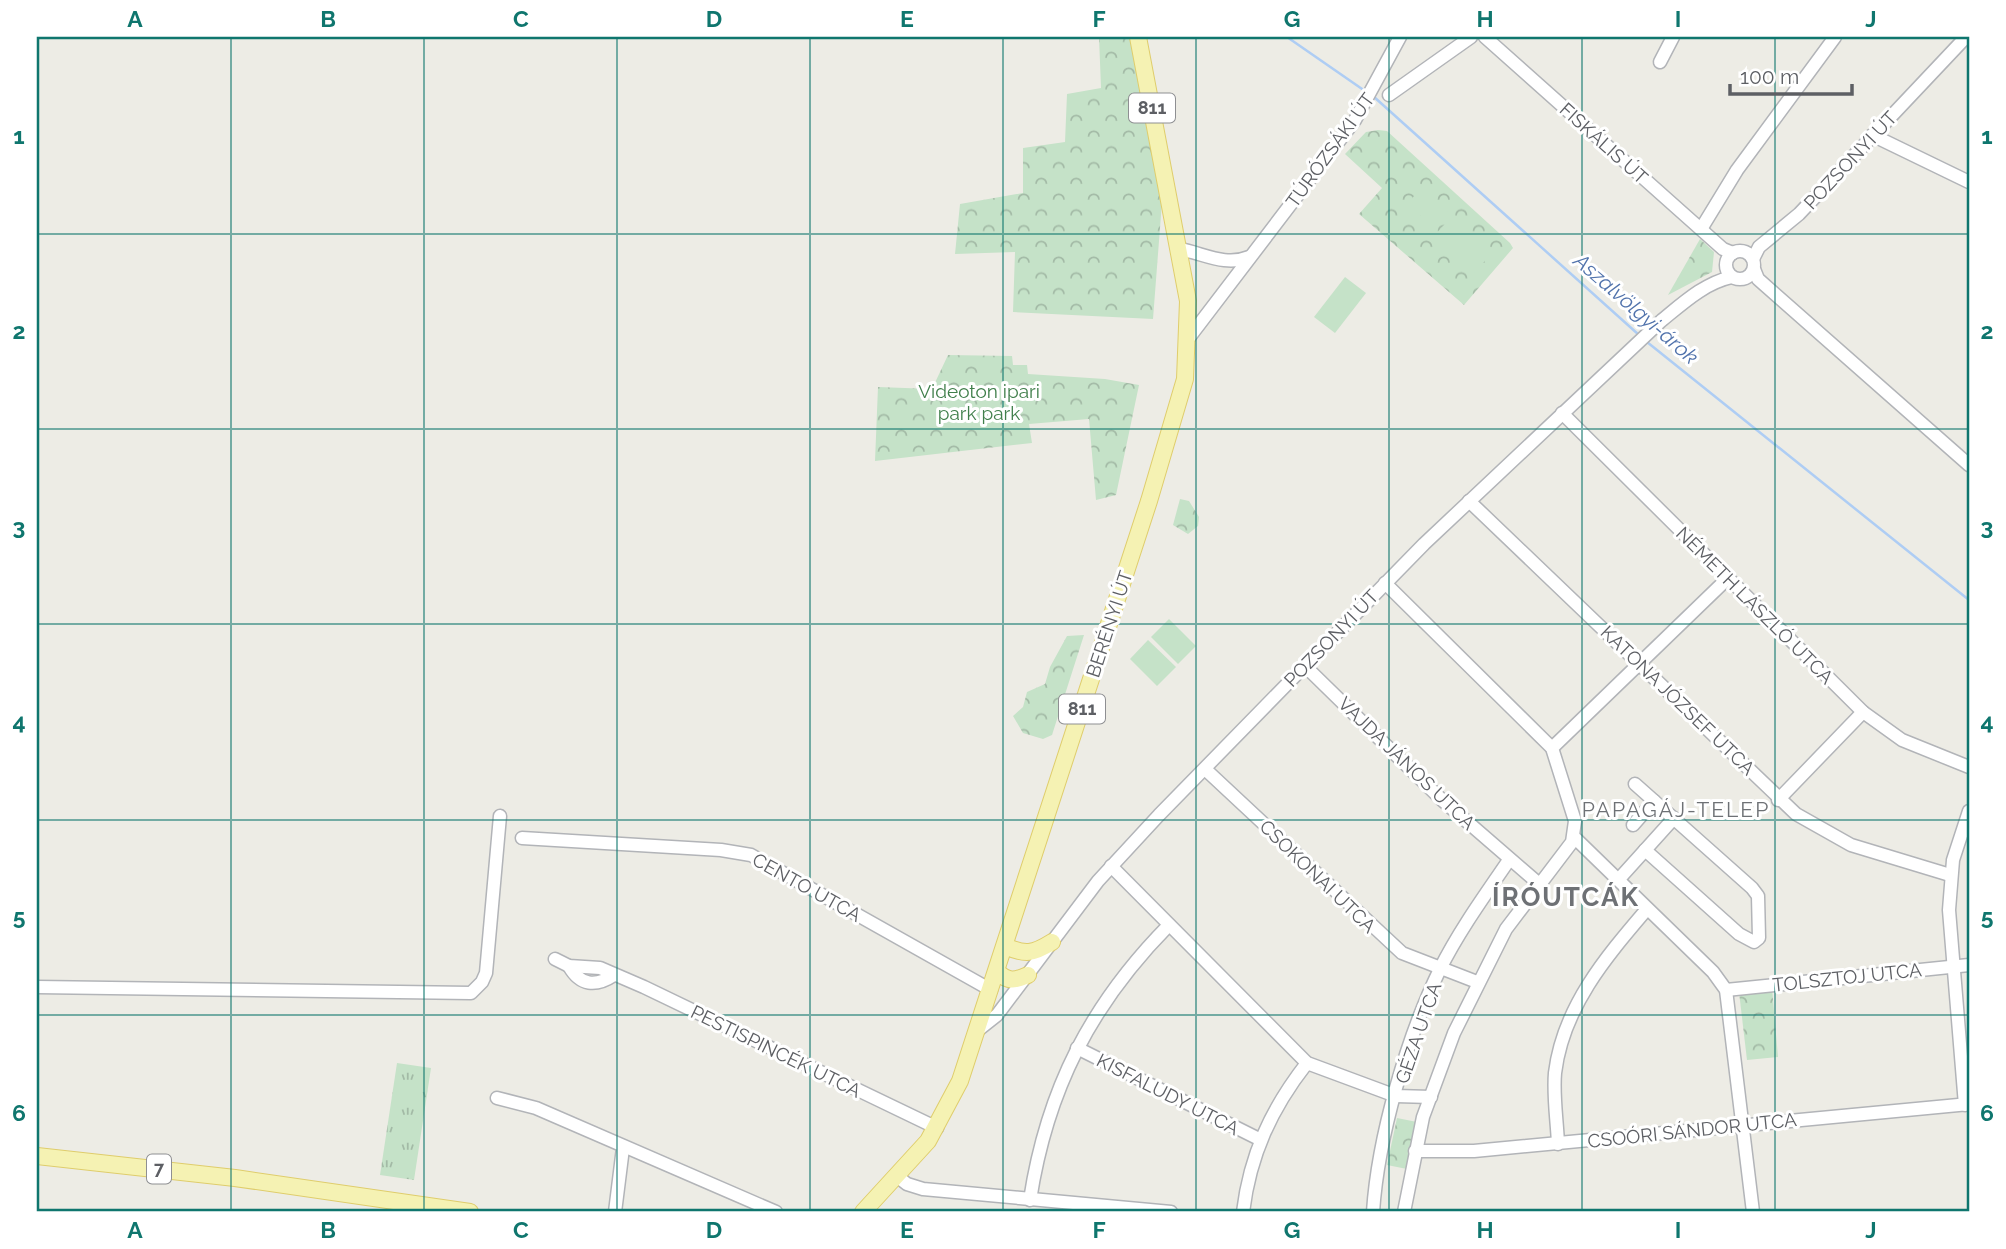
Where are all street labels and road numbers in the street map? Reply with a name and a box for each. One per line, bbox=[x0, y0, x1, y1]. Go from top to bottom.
street label: TÚRÓZSÁKI ÚT bbox=[1281, 88, 1379, 212]
road number: 811 bbox=[1129, 94, 1175, 122]
street label: FISKÁLIS ÚT bbox=[1556, 98, 1653, 188]
street label: POZSONYI ÚT bbox=[1799, 106, 1901, 214]
street label: NÉMETH LÁSZLÓ UTCA bbox=[1672, 522, 1838, 688]
street label: BERÉNYI ÚT bbox=[1081, 568, 1137, 680]
street label: POZSONYI ÚT bbox=[1279, 585, 1383, 691]
street label: KATONA JÓZSEF UTCA bbox=[1597, 621, 1760, 779]
street label: VAJDA JÁNOS UTCA bbox=[1334, 692, 1480, 834]
road number: 811 bbox=[1059, 694, 1105, 724]
street label: CSOKONAI UTCA bbox=[1255, 815, 1381, 937]
street label: CENTO UTCA bbox=[749, 848, 865, 926]
street label: TOLSZTOJ UTCA bbox=[1771, 958, 1923, 996]
street label: GÉZA UTCA bbox=[1390, 979, 1446, 1086]
street label: PESTISPINCÉK UTCA bbox=[687, 1000, 865, 1102]
street label: KISFALUDY UTCA bbox=[1093, 1049, 1243, 1139]
street label: CSOÓRI SÁNDOR UTCA bbox=[1586, 1108, 1798, 1152]
road number: 7 bbox=[147, 1154, 171, 1184]

